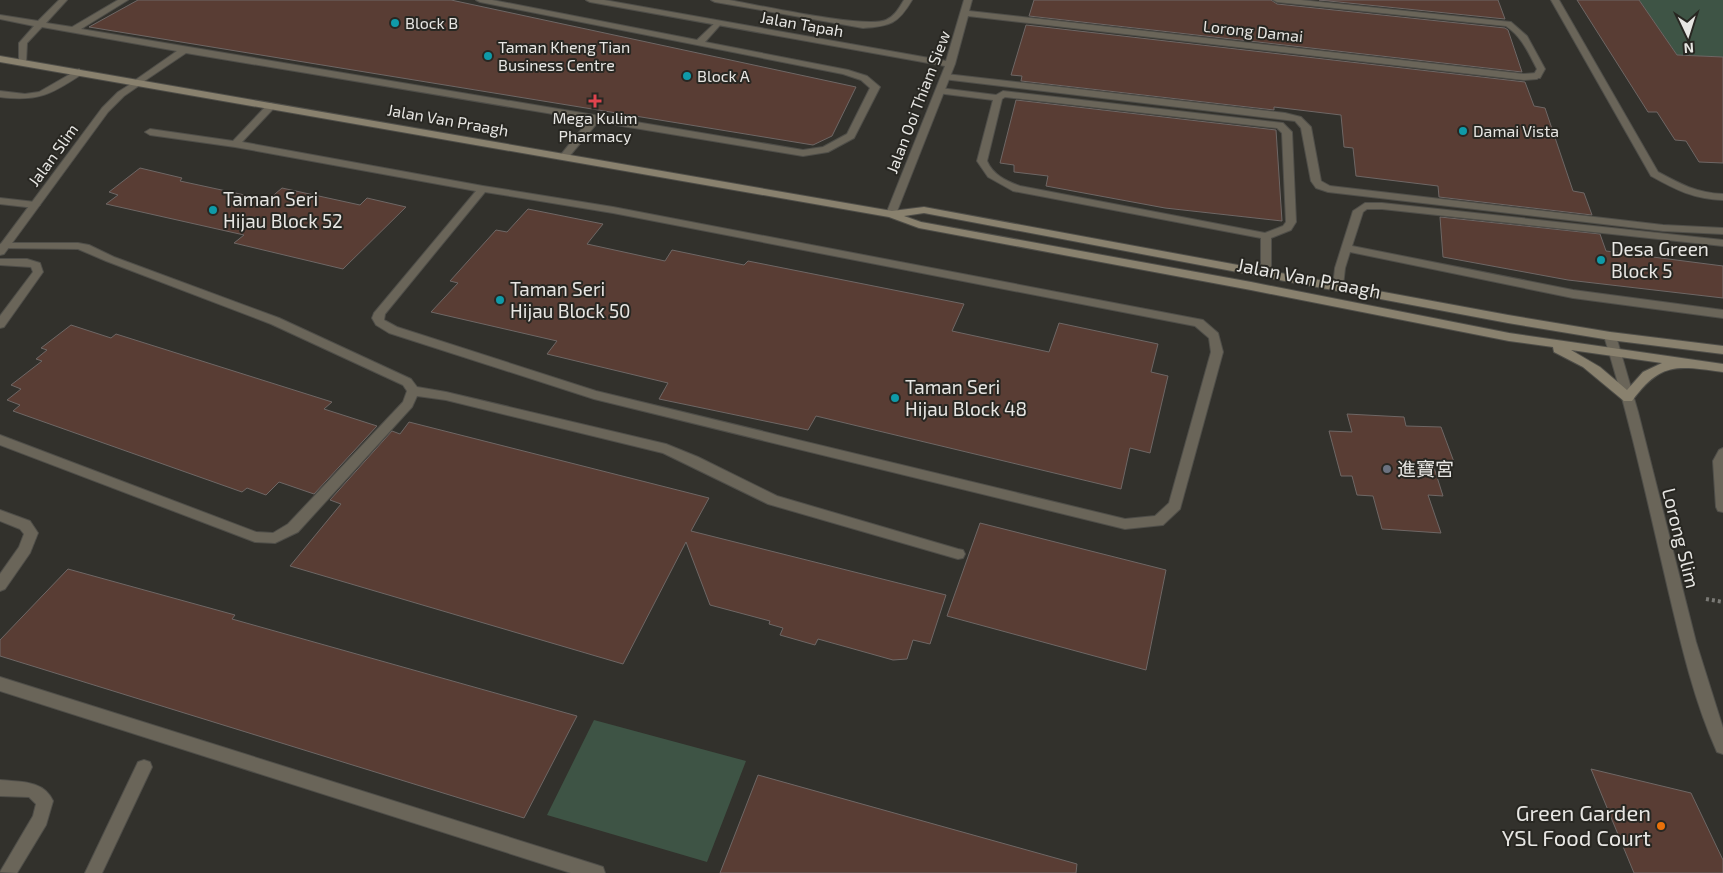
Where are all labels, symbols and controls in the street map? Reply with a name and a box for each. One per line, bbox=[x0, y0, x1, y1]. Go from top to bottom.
street label: Jalan Tapah bbox=[759, 7, 845, 40]
north arrow bbox=[1663, 10, 1713, 60]
place label: Block B bbox=[405, 13, 458, 32]
street label: Lorong Damai bbox=[1202, 16, 1304, 45]
marker: Block B bbox=[389, 17, 401, 29]
street label: Jalan Ooi Thiam Siew bbox=[882, 28, 953, 176]
place label: Taman Kheng Tian Business Centre bbox=[498, 37, 630, 74]
text: N bbox=[1683, 40, 1695, 57]
marker: Taman Kheng Tian Business Centre bbox=[482, 50, 494, 62]
place label: Block A bbox=[697, 66, 750, 85]
marker: Block A bbox=[681, 70, 693, 82]
marker: Mega Kulim Pharmacy bbox=[589, 95, 601, 107]
street label: Jalan Van Praagh bbox=[386, 99, 510, 140]
place label: Mega Kulim Pharmacy bbox=[552, 108, 638, 145]
street label: Jalan Slim bbox=[24, 120, 82, 190]
place label: Damai Vista bbox=[1473, 121, 1559, 140]
marker: Damai Vista bbox=[1457, 125, 1469, 137]
place label: Taman Seri Hijau Block 52 bbox=[223, 187, 343, 232]
marker: Taman Seri Hijau Block 52 bbox=[207, 204, 219, 216]
place label: Desa Green Block 5 bbox=[1611, 237, 1709, 282]
street label: Jalan Van Praagh bbox=[1235, 252, 1383, 303]
marker: Desa Green Block 5 bbox=[1595, 254, 1607, 266]
place label: Taman Seri Hijau Block 50 bbox=[510, 277, 631, 322]
marker: Taman Seri Hijau Block 50 bbox=[494, 294, 506, 306]
place label: Taman Seri Hijau Block 48 bbox=[905, 375, 1027, 420]
marker: Taman Seri Hijau Block 48 bbox=[889, 392, 901, 404]
place label: 進寶宮 bbox=[1397, 457, 1454, 480]
marker: 進寶宮 bbox=[1381, 463, 1393, 475]
street label: Lorong Slim bbox=[1658, 485, 1705, 590]
place label: Green Garden YSL Food Court bbox=[1502, 799, 1651, 850]
marker: Green Garden YSL Food Court bbox=[1655, 820, 1667, 832]

